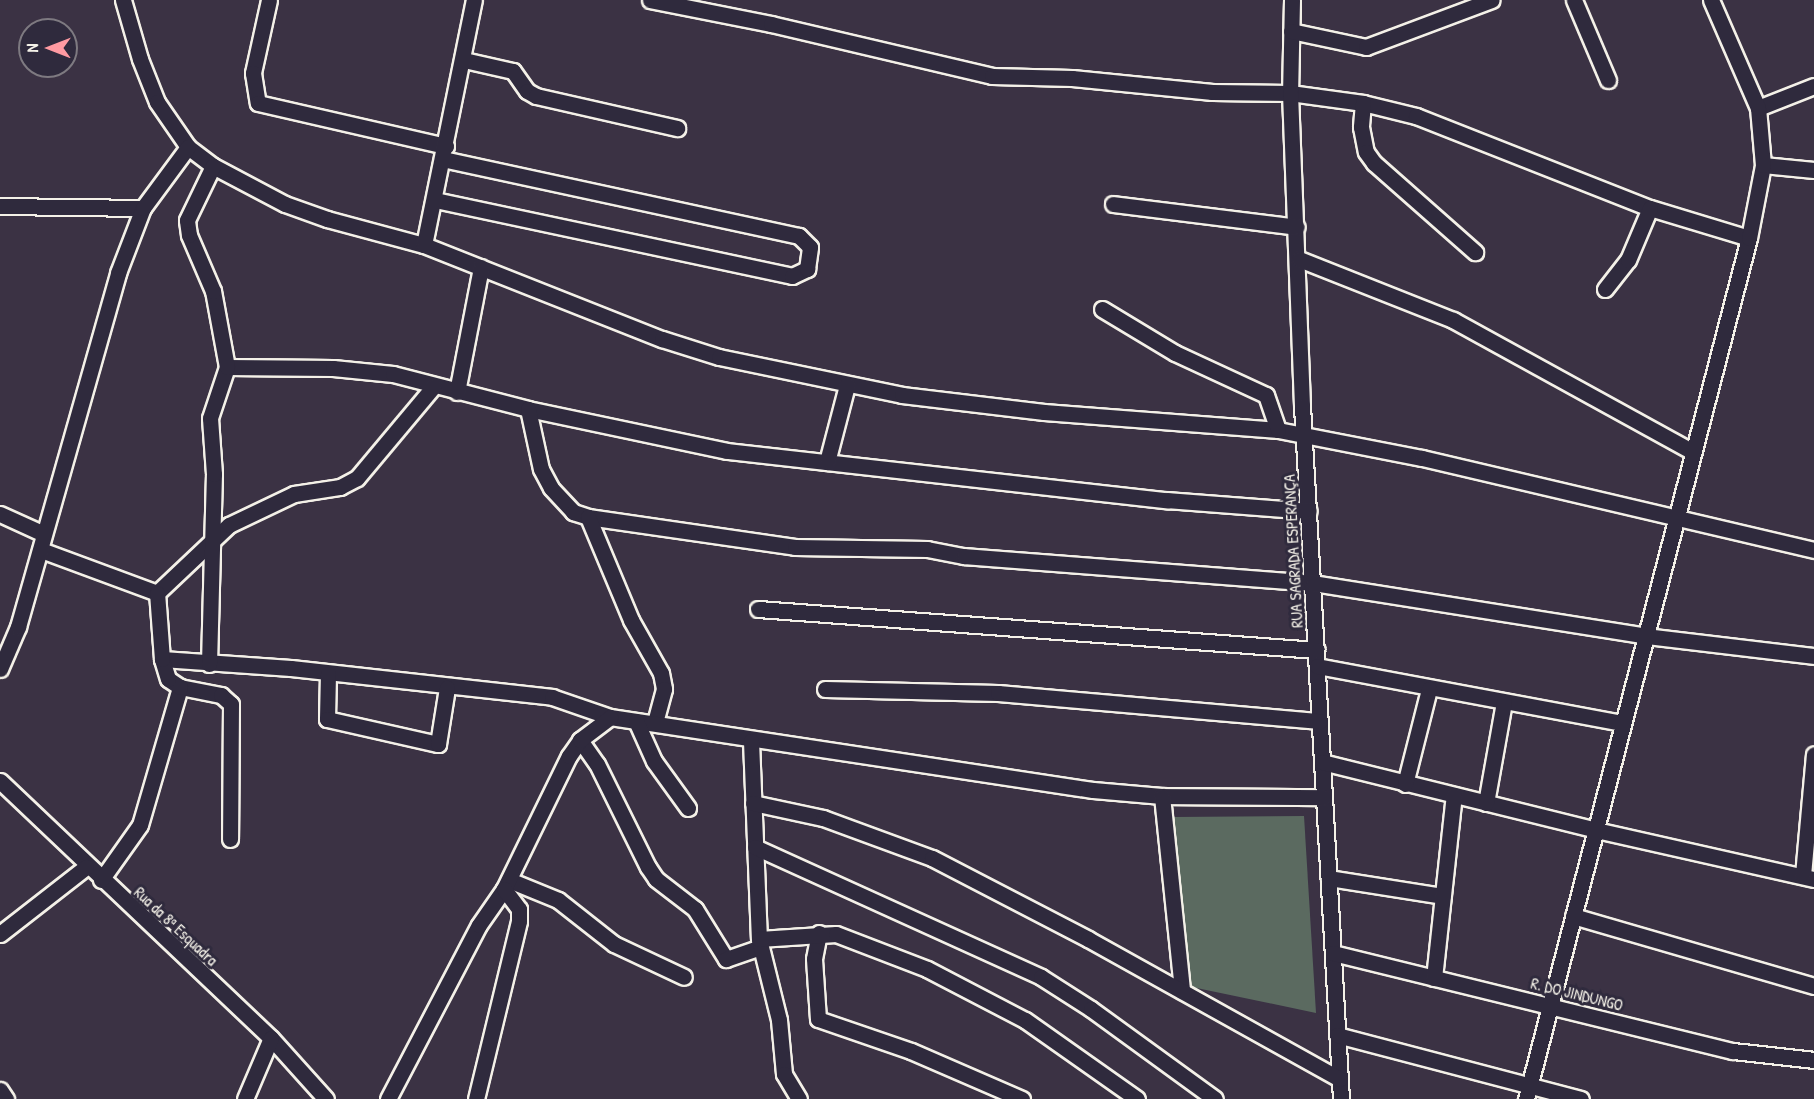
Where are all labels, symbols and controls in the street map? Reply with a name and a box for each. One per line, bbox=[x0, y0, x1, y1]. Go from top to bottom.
north arrow bbox=[18, 18, 78, 78]
text: N bbox=[21, 44, 43, 52]
street label: RUA SAGRADA ESPERANÇA bbox=[1279, 474, 1307, 628]
street label: Rua da 8ª Esquadra bbox=[130, 882, 222, 970]
street label: R. DO JINDUNGO bbox=[1529, 973, 1625, 1015]

